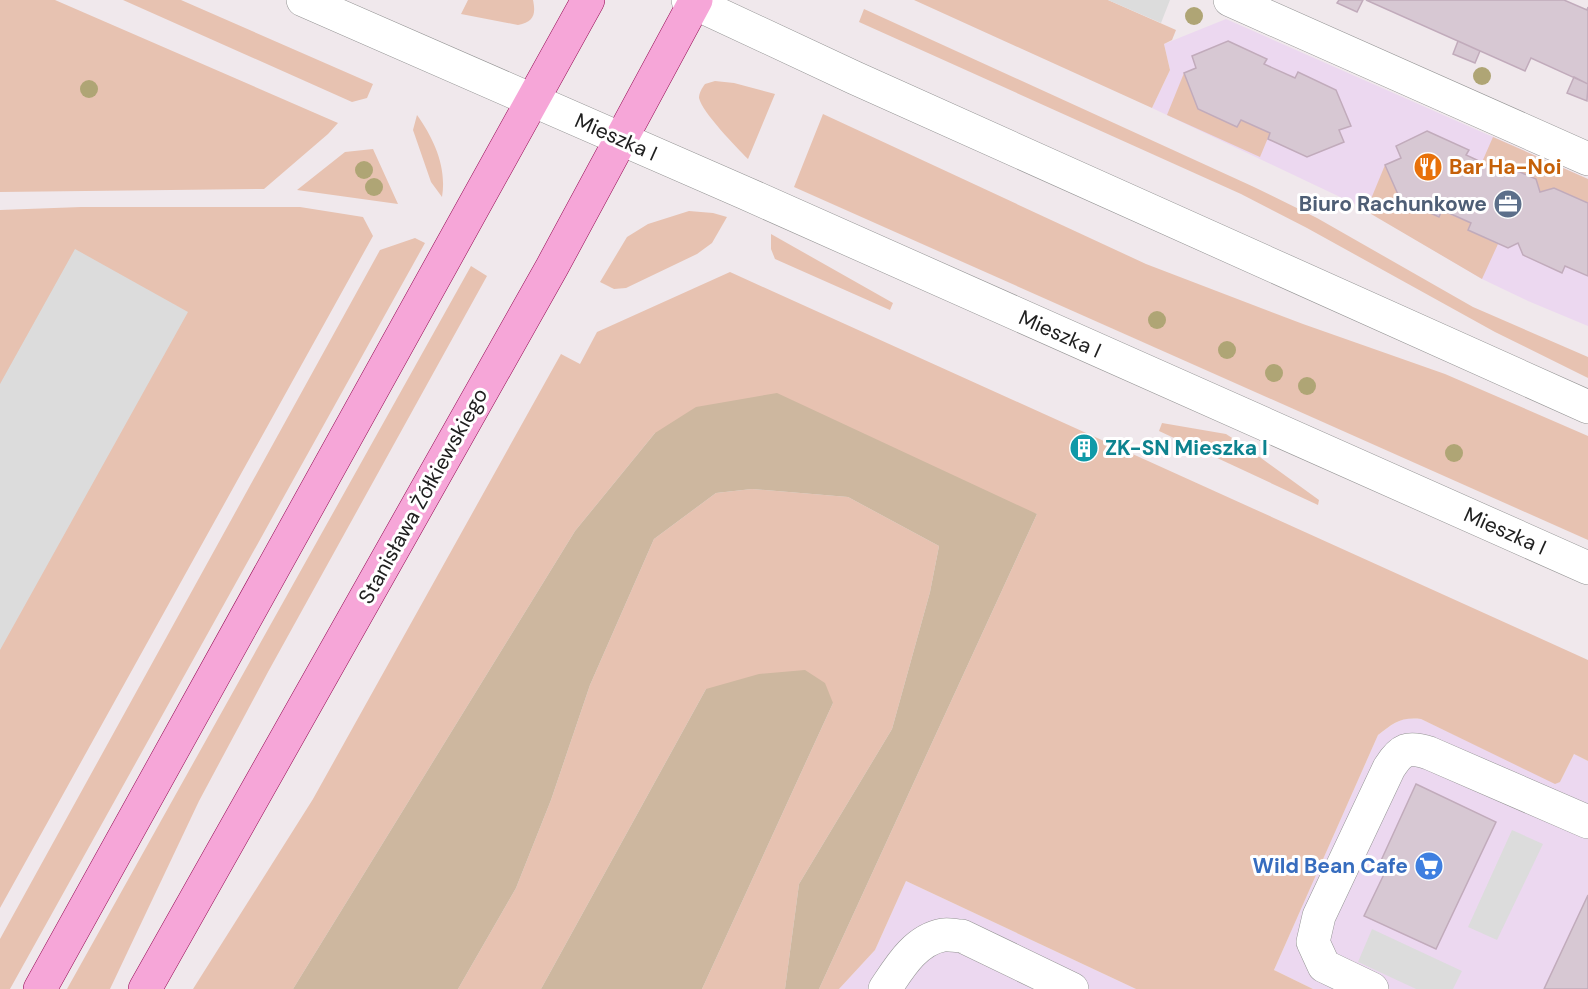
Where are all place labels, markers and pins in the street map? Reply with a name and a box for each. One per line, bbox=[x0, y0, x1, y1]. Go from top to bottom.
restaurant icon: Bar Ha-Noi bbox=[1412, 151, 1444, 183]
place label: Bar Ha-Noi bbox=[1449, 153, 1562, 181]
office icon: Biuro Rachunkowe bbox=[1492, 188, 1524, 220]
place label: Biuro Rachunkowe bbox=[1299, 190, 1487, 218]
building icon: ZK-SN Mieszka I bbox=[1068, 432, 1100, 464]
place label: ZK-SN Mieszka I bbox=[1105, 434, 1268, 462]
supermarket icon: Wild Bean Cafe bbox=[1413, 850, 1445, 882]
place label: Wild Bean Cafe bbox=[1253, 852, 1408, 880]

